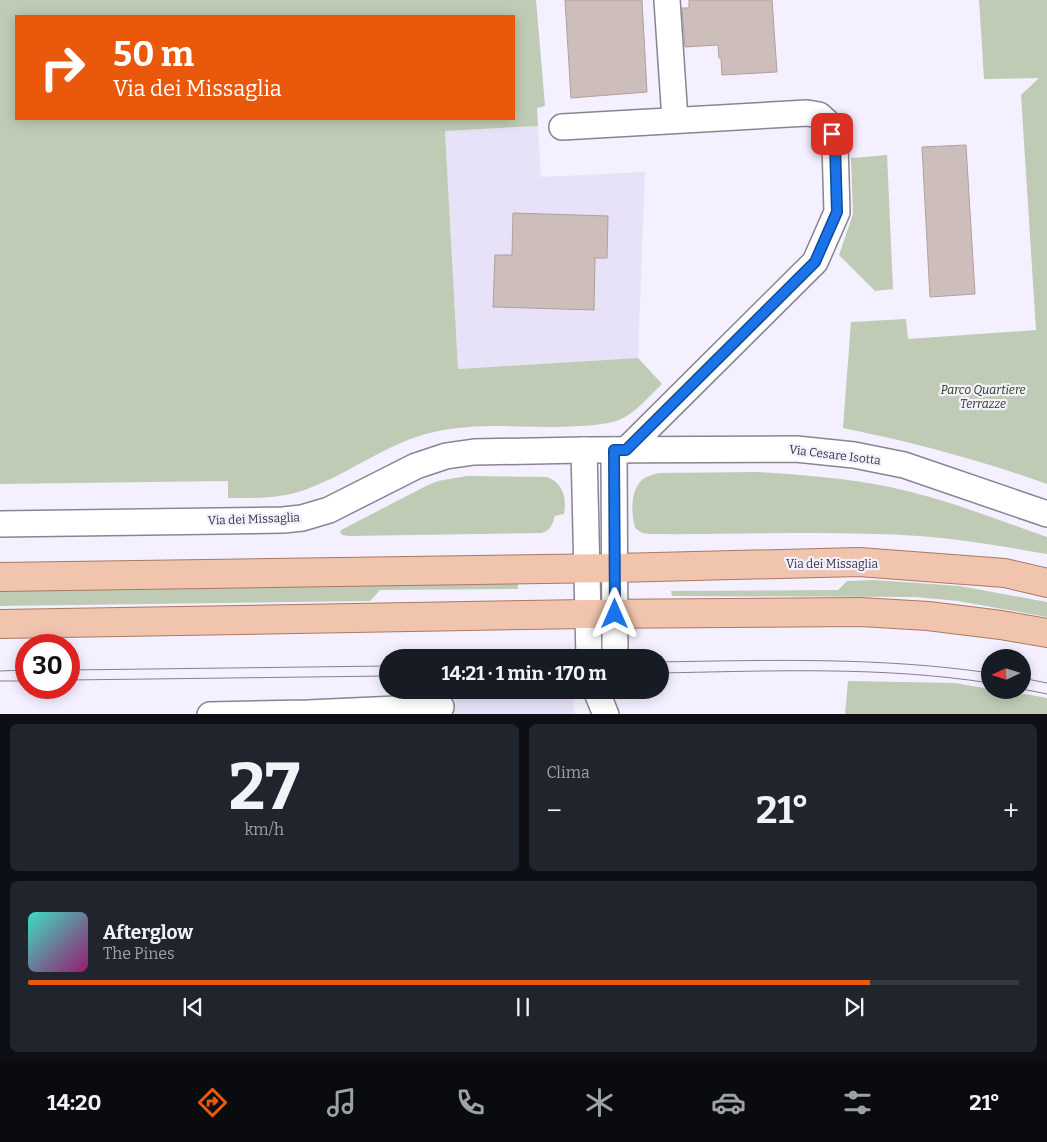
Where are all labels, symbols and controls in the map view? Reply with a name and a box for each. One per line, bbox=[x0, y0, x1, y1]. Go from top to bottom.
text: 50 m bbox=[113, 33, 194, 75]
icon: right bbox=[30, 35, 95, 100]
text: Via dei Missaglia bbox=[113, 75, 282, 102]
pin bbox=[811, 113, 853, 155]
icon: arrive bbox=[818, 120, 846, 148]
park label: Parco Quartiere Terrazze bbox=[940, 383, 1026, 411]
street label: Via Cesare Isotta bbox=[788, 442, 882, 468]
street label: Via dei Missaglia bbox=[208, 510, 301, 528]
street label: Via dei Missaglia bbox=[786, 557, 878, 571]
position arrow bbox=[588, 587, 640, 639]
speed limit sign: 30 bbox=[15, 634, 80, 699]
north arrow bbox=[981, 649, 1031, 699]
map controls bbox=[981, 649, 1031, 699]
text: 14:21 · 1 min · 170 m bbox=[441, 662, 607, 685]
text: 27 bbox=[229, 748, 300, 826]
text: Clima bbox=[547, 763, 590, 782]
text: 21° bbox=[756, 787, 809, 833]
text: − bbox=[547, 794, 562, 827]
text: + bbox=[1003, 794, 1019, 827]
text: km/h bbox=[244, 820, 284, 839]
text: Afterglow bbox=[103, 921, 193, 944]
text: The Pines bbox=[103, 944, 175, 963]
icon: previous bbox=[179, 993, 207, 1021]
icon: pause bbox=[509, 993, 537, 1021]
icon: next bbox=[840, 993, 868, 1021]
icon: directions bbox=[195, 1085, 230, 1120]
icon: music bbox=[324, 1085, 359, 1120]
icon: phone bbox=[453, 1085, 488, 1120]
icon: climate bbox=[582, 1085, 617, 1120]
icon: car bbox=[711, 1085, 746, 1120]
icon: filters bbox=[840, 1085, 875, 1120]
text: 14:20 bbox=[47, 1089, 101, 1116]
text: 21° bbox=[969, 1089, 1000, 1116]

